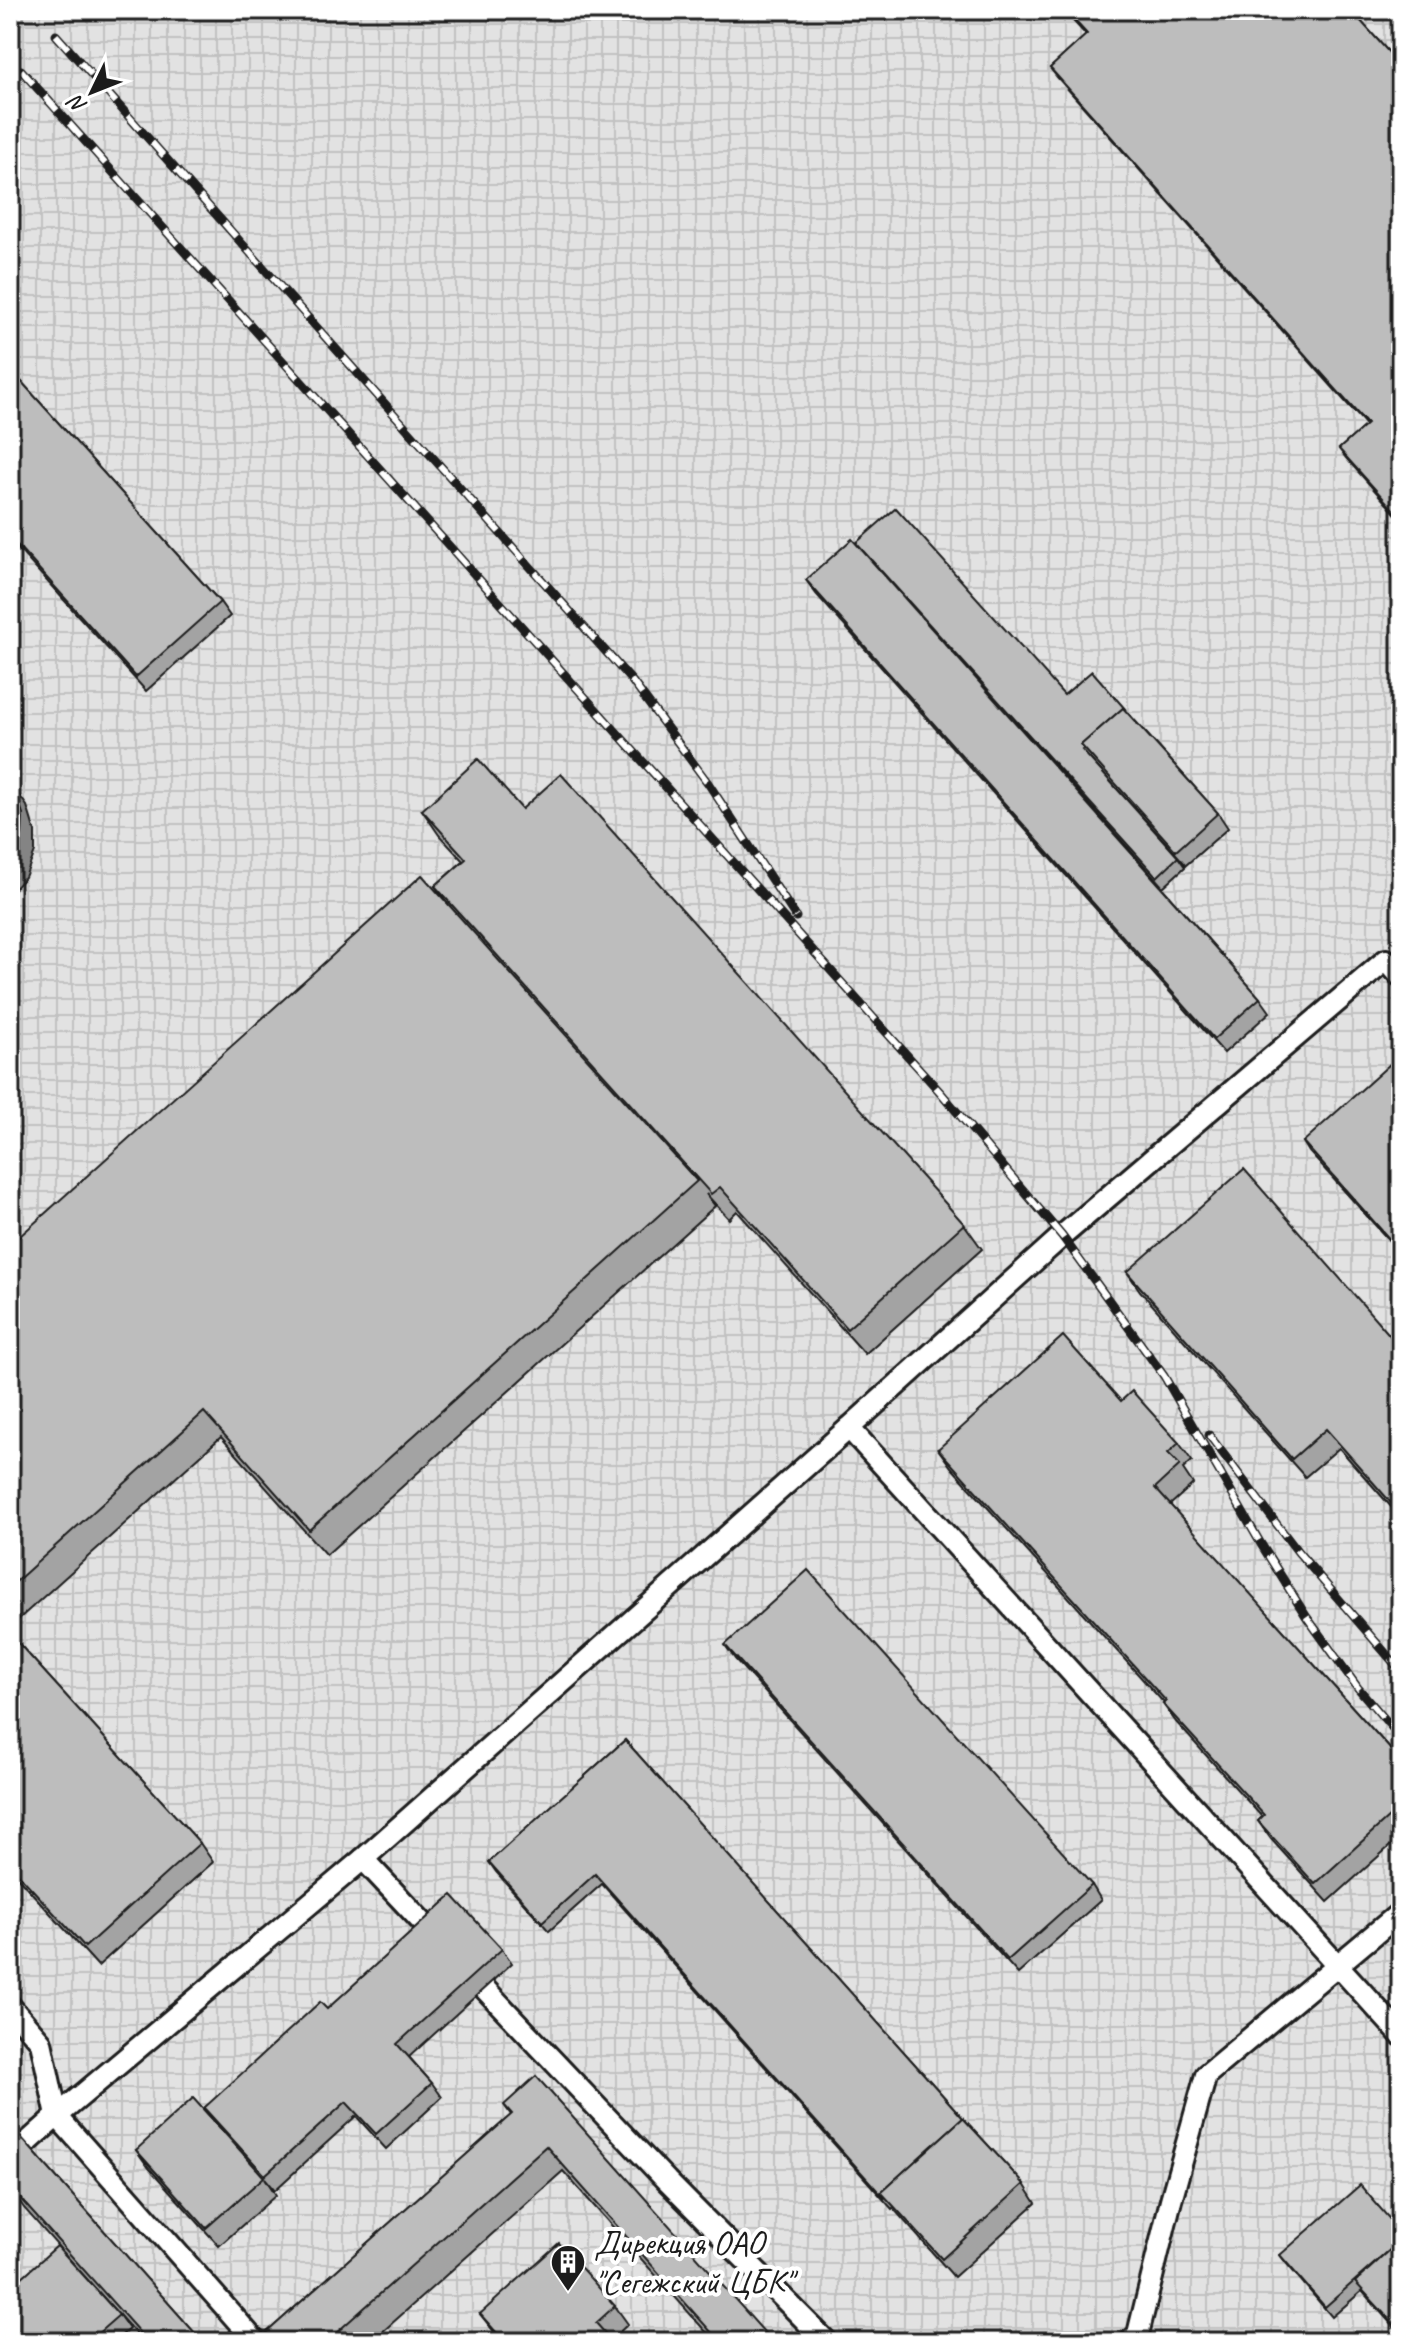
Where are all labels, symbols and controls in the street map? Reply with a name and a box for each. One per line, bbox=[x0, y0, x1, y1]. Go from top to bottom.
north arrow bbox=[52, 52, 132, 132]
text: N bbox=[61, 88, 93, 119]
place label: Дирекция ОАО "Сегежский ЦБК" bbox=[594, 2221, 799, 2303]
building icon: Дирекция ОАО "Сегежский ЦБК" bbox=[549, 2243, 587, 2293]

